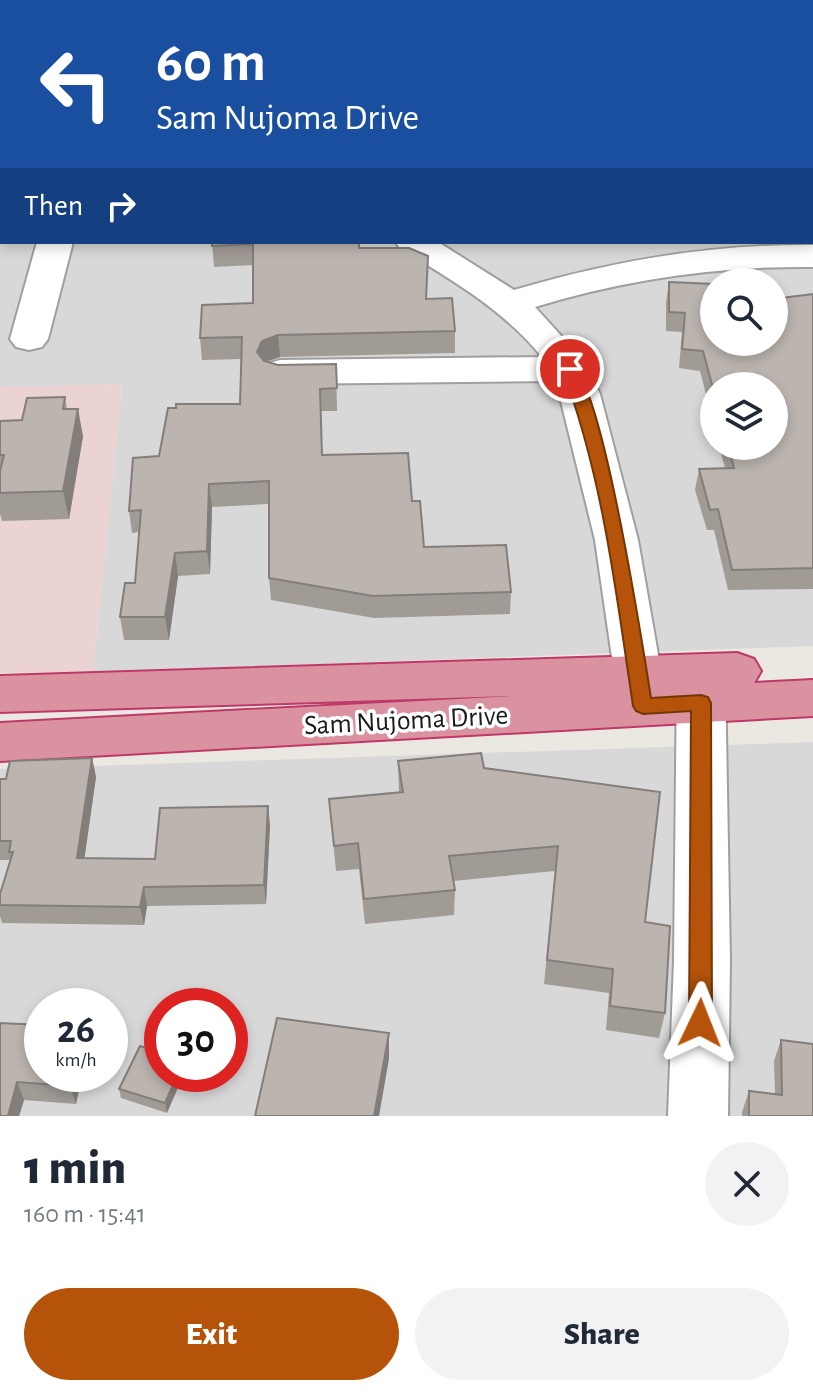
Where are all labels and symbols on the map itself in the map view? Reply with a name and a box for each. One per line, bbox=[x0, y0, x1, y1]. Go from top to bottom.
pin bbox=[536, 335, 604, 403]
street label: Sam Nujoma Drive bbox=[303, 702, 509, 740]
position arrow bbox=[658, 981, 742, 1065]
speed limit sign: 30 bbox=[144, 988, 248, 1092]

